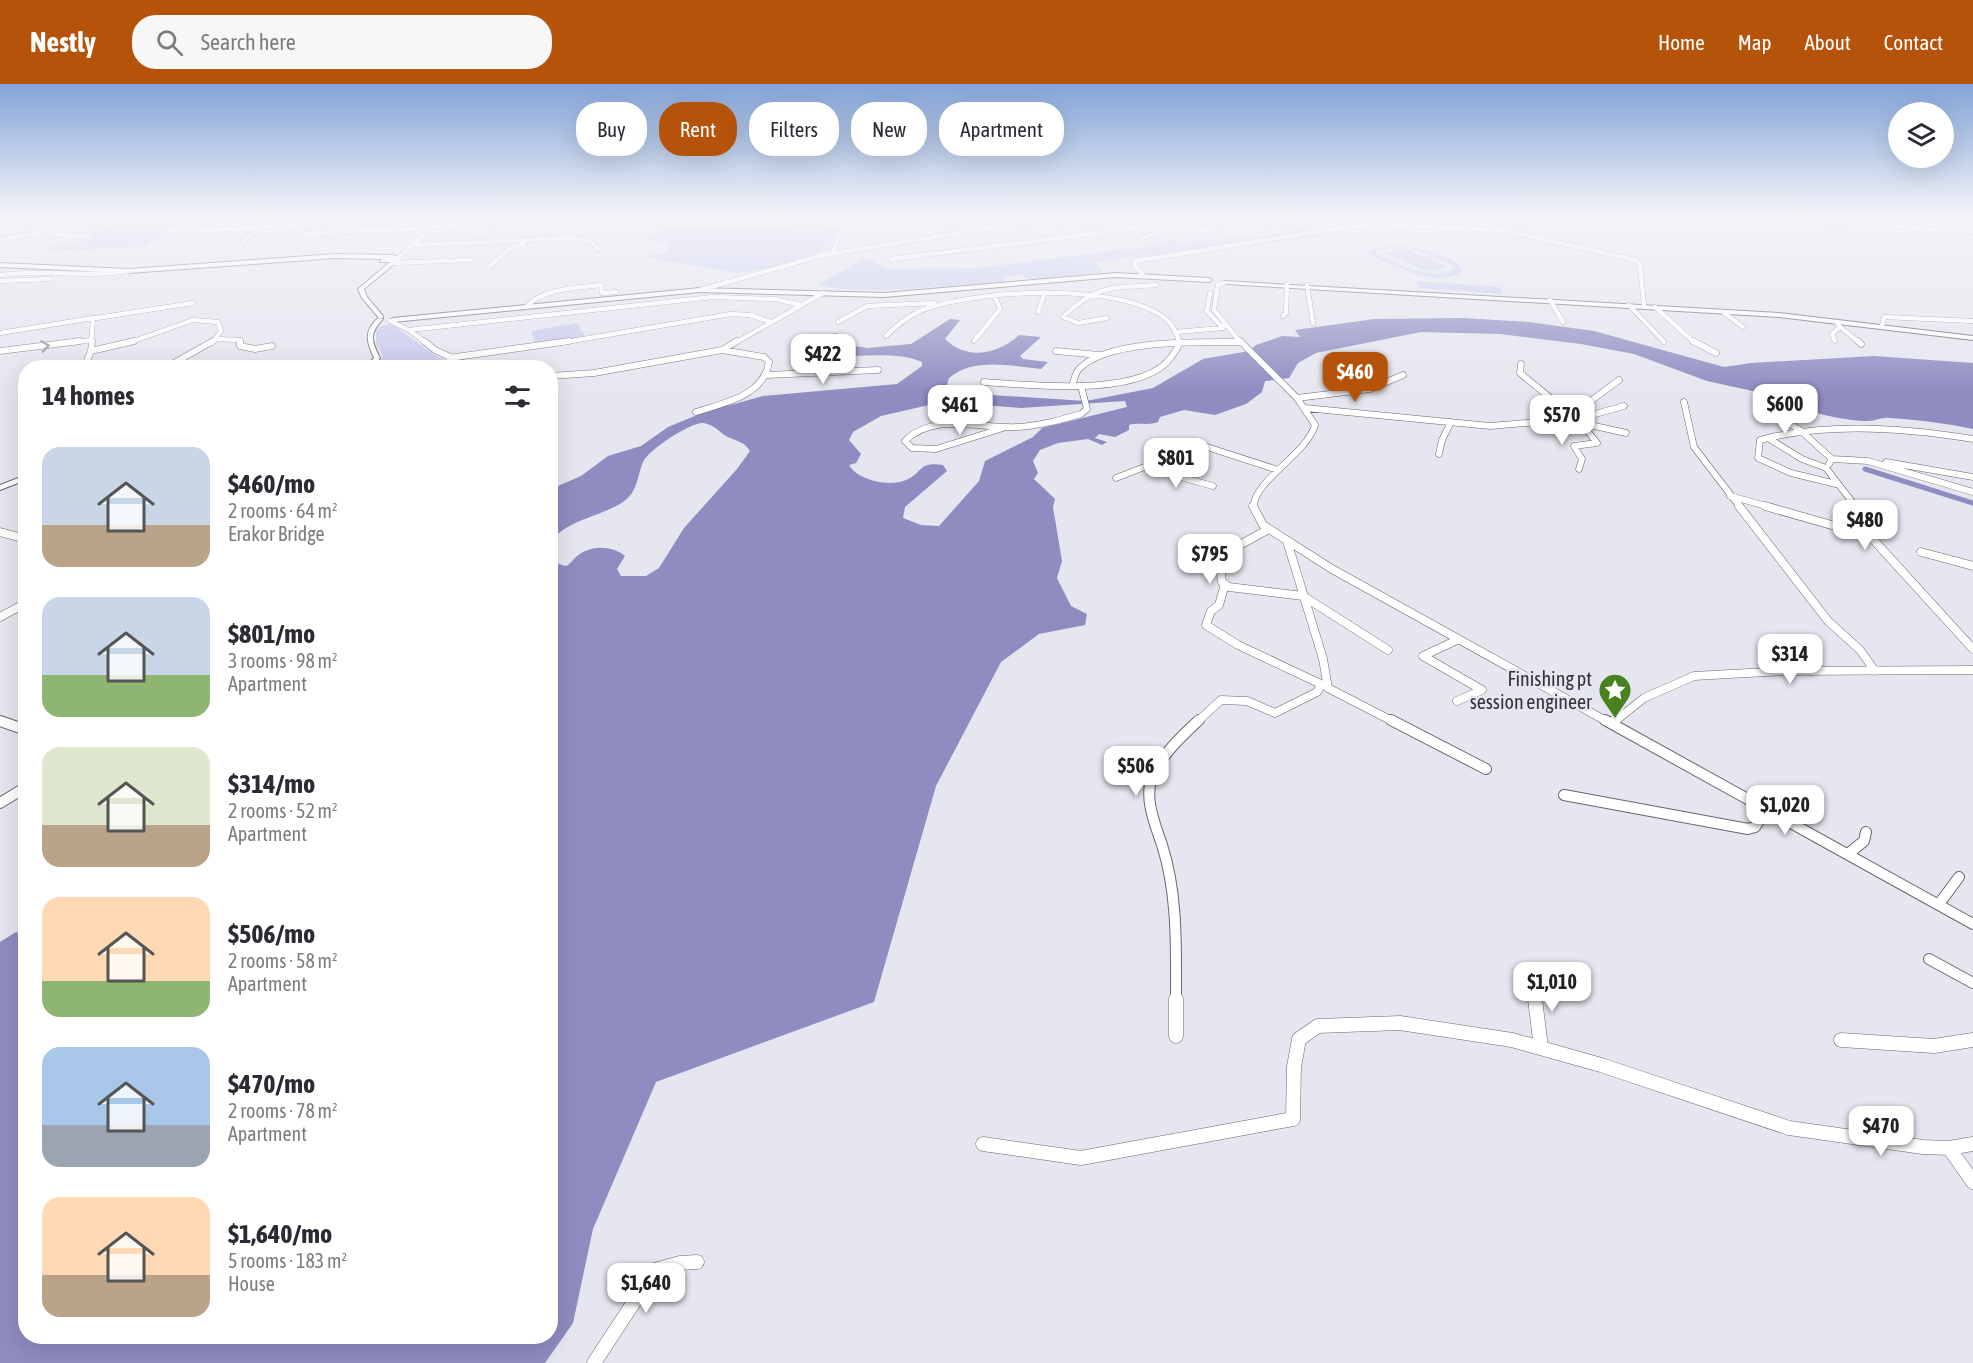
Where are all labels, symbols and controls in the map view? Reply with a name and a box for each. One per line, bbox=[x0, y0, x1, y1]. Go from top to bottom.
search box bbox=[132, 15, 552, 69]
text: Nestly bbox=[30, 26, 96, 58]
icon: search bbox=[153, 26, 186, 59]
text: Search here bbox=[201, 29, 296, 55]
text: Home bbox=[1658, 30, 1705, 54]
text: Map bbox=[1738, 30, 1772, 54]
text: About bbox=[1805, 30, 1851, 54]
text: Contact bbox=[1884, 30, 1943, 54]
chip: Buy bbox=[576, 102, 647, 156]
chip: Rent bbox=[659, 102, 737, 156]
chip: Filters bbox=[749, 102, 839, 156]
chip: New bbox=[851, 102, 927, 156]
chip: Apartment bbox=[939, 102, 1064, 156]
map controls bbox=[1888, 102, 1954, 168]
button: layers bbox=[1888, 102, 1954, 168]
pin: $422 bbox=[787, 334, 859, 385]
one-way arrow bbox=[41, 340, 50, 353]
text: $422 bbox=[805, 342, 841, 365]
pin: $460 bbox=[1319, 352, 1391, 403]
text: $460 bbox=[1337, 360, 1373, 383]
icon: filters bbox=[501, 380, 534, 413]
text: 14 homes bbox=[42, 381, 135, 411]
pin: $600 bbox=[1749, 384, 1821, 435]
pin: $461 bbox=[924, 385, 996, 436]
text: $600 bbox=[1767, 392, 1803, 415]
text: $461 bbox=[942, 393, 978, 416]
pin: $570 bbox=[1526, 395, 1598, 446]
text: $570 bbox=[1544, 403, 1580, 426]
pin: $801 bbox=[1140, 438, 1212, 489]
text: $801 bbox=[1158, 446, 1194, 469]
text: $460/mo bbox=[228, 469, 315, 499]
icon: home bbox=[90, 471, 162, 543]
text: 2 rooms · 64 m² bbox=[228, 499, 338, 522]
pin: $480 bbox=[1829, 500, 1901, 551]
text: $480 bbox=[1847, 508, 1883, 531]
text: Erakor Bridge bbox=[228, 522, 325, 545]
pin: $795 bbox=[1174, 534, 1246, 585]
text: $795 bbox=[1192, 542, 1228, 565]
text: $801/mo bbox=[228, 619, 315, 649]
icon: home bbox=[90, 621, 162, 693]
pin: $314 bbox=[1754, 634, 1826, 685]
text: $314 bbox=[1772, 642, 1808, 665]
text: 3 rooms · 98 m² bbox=[228, 649, 338, 672]
place label: Finishing pt session engineer bbox=[1470, 667, 1593, 713]
text: Apartment bbox=[228, 672, 307, 695]
place icon: Finishing pt session engineer bbox=[1597, 672, 1633, 719]
pin: $506 bbox=[1100, 746, 1172, 797]
text: $506 bbox=[1118, 754, 1154, 777]
text: $314/mo bbox=[228, 769, 315, 799]
icon: home bbox=[90, 771, 162, 843]
pin: $1,020 bbox=[1736, 785, 1834, 836]
text: $1,020 bbox=[1760, 793, 1810, 816]
text: 2 rooms · 52 m² bbox=[228, 799, 338, 822]
text: Apartment bbox=[228, 822, 307, 845]
text: $506/mo bbox=[228, 919, 315, 949]
icon: home bbox=[90, 921, 162, 993]
text: 2 rooms · 58 m² bbox=[228, 949, 338, 972]
pin: $1,010 bbox=[1503, 962, 1601, 1013]
text: $1,010 bbox=[1527, 970, 1577, 993]
text: Apartment bbox=[228, 972, 307, 995]
text: $470/mo bbox=[228, 1069, 315, 1099]
icon: home bbox=[90, 1071, 162, 1143]
text: 2 rooms · 78 m² bbox=[228, 1099, 338, 1122]
pin: $470 bbox=[1845, 1106, 1917, 1157]
text: $470 bbox=[1863, 1114, 1899, 1137]
text: Apartment bbox=[228, 1122, 307, 1145]
text: $1,640/mo bbox=[228, 1219, 332, 1249]
icon: home bbox=[90, 1221, 162, 1293]
text: 5 rooms · 183 m² bbox=[228, 1249, 347, 1272]
pin: $1,640 bbox=[597, 1263, 695, 1314]
text: $1,640 bbox=[621, 1271, 671, 1294]
text: House bbox=[228, 1272, 275, 1295]

